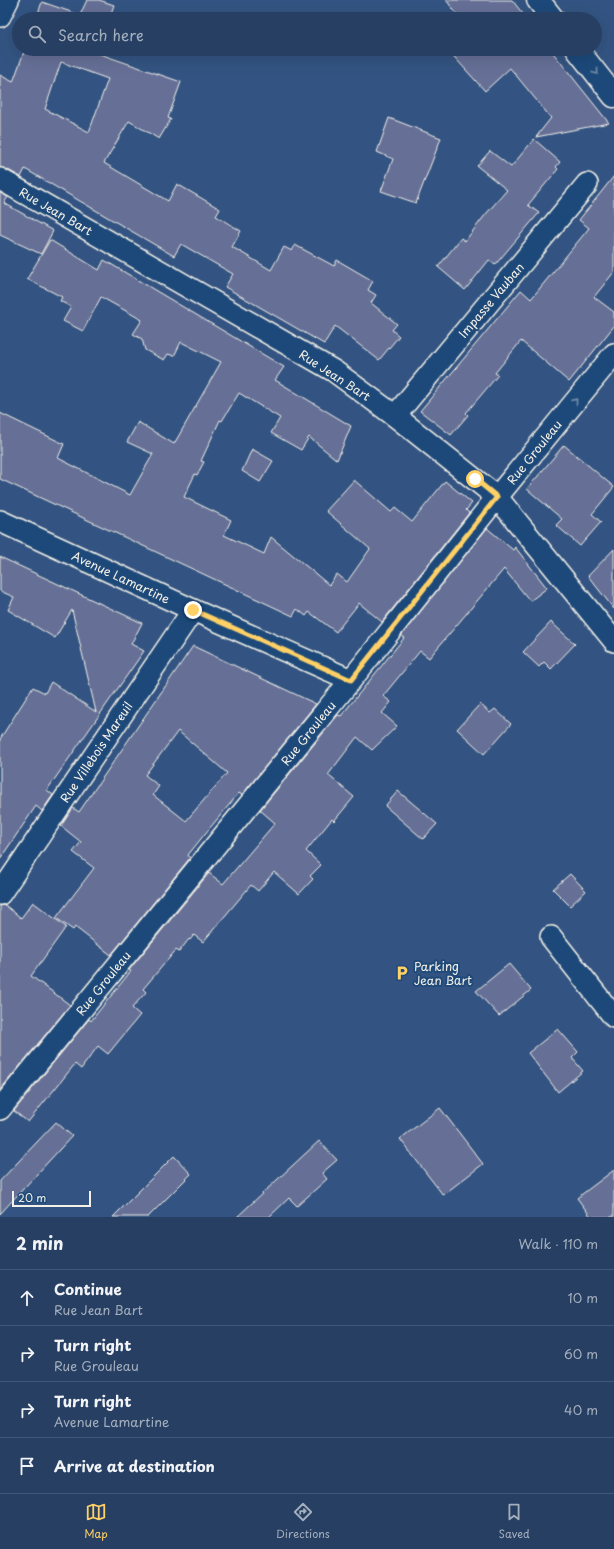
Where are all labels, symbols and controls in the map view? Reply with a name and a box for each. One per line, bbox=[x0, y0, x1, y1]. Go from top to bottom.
search box bbox=[12, 12, 602, 56]
icon: search bbox=[26, 23, 48, 45]
text: Search here bbox=[58, 23, 144, 46]
one-way arrow bbox=[591, 68, 598, 75]
street label: Rue Jean Bart bbox=[16, 183, 96, 239]
street label: Impasse Vauban bbox=[454, 258, 528, 342]
street label: Rue Jean Bart bbox=[296, 345, 374, 405]
one-way arrow bbox=[570, 399, 577, 406]
street label: Rue Grouleau bbox=[502, 416, 566, 488]
route start bbox=[466, 470, 484, 488]
street label: Avenue Lamartine bbox=[69, 546, 173, 608]
route end bbox=[184, 601, 202, 619]
street label: Rue Grouleau bbox=[276, 697, 340, 769]
street label: Rue Villebois Mareuil bbox=[56, 698, 136, 806]
street label: Rue Grouleau bbox=[71, 947, 135, 1019]
place label: Parking Jean Bart bbox=[414, 957, 472, 989]
parking icon: Parking Jean Bart bbox=[393, 964, 411, 982]
scale bar bbox=[12, 1189, 91, 1208]
text: 20 m bbox=[18, 1189, 46, 1206]
text: 2 min bbox=[16, 1230, 63, 1256]
text: Walk · 110 m bbox=[519, 1234, 598, 1253]
text: Continue bbox=[54, 1277, 122, 1300]
icon: ahead bbox=[16, 1287, 38, 1309]
text: 10 m bbox=[568, 1288, 598, 1307]
text: Rue Jean Bart bbox=[54, 1300, 143, 1319]
text: Turn right bbox=[54, 1333, 131, 1356]
icon: right bbox=[16, 1343, 38, 1365]
text: 60 m bbox=[564, 1344, 598, 1363]
text: Rue Grouleau bbox=[54, 1356, 139, 1375]
text: Turn right bbox=[54, 1389, 131, 1412]
icon: right bbox=[16, 1399, 38, 1421]
text: 40 m bbox=[564, 1400, 598, 1419]
text: Avenue Lamartine bbox=[54, 1412, 169, 1431]
text: Arrive at destination bbox=[54, 1454, 215, 1477]
icon: arrive bbox=[16, 1455, 38, 1477]
tab: Map bbox=[84, 1501, 108, 1542]
tab: Directions bbox=[276, 1501, 330, 1542]
tab: Saved bbox=[498, 1501, 530, 1542]

